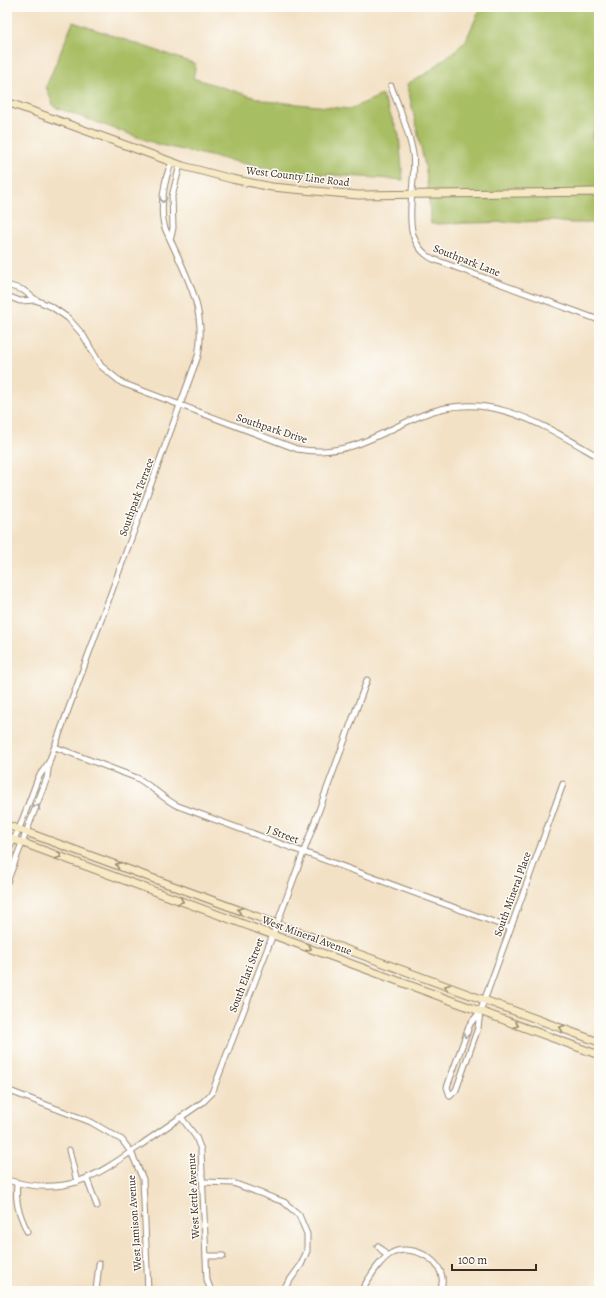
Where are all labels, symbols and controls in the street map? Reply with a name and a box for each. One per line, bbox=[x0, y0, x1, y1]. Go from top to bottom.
street label: West County Line Road bbox=[244, 163, 351, 190]
one-way arrow bbox=[159, 197, 168, 203]
street label: Southpark Lane bbox=[431, 241, 503, 280]
street label: Southpark Drive bbox=[234, 410, 309, 447]
street label: Southpark Terrace bbox=[115, 456, 158, 538]
one-way arrow bbox=[32, 803, 40, 810]
street label: J Street bbox=[265, 822, 301, 847]
street label: South Mineral Place bbox=[490, 850, 535, 939]
one-way arrow bbox=[55, 852, 62, 860]
one-way arrow bbox=[115, 862, 122, 870]
one-way arrow bbox=[178, 896, 185, 904]
one-way arrow bbox=[237, 907, 244, 915]
street label: West Mineral Avenue bbox=[259, 912, 354, 959]
street label: South Elati Street bbox=[225, 935, 268, 1015]
one-way arrow bbox=[306, 943, 313, 951]
one-way arrow bbox=[443, 984, 450, 992]
one-way arrow bbox=[513, 1020, 520, 1029]
one-way arrow bbox=[559, 1025, 566, 1033]
one-way arrow bbox=[462, 1031, 470, 1038]
street label: West Kettle Avenue bbox=[184, 1153, 203, 1240]
street label: West Jamison Avenue bbox=[124, 1174, 145, 1272]
scale bar bbox=[452, 1246, 536, 1272]
text: 100 m bbox=[458, 1252, 487, 1268]

